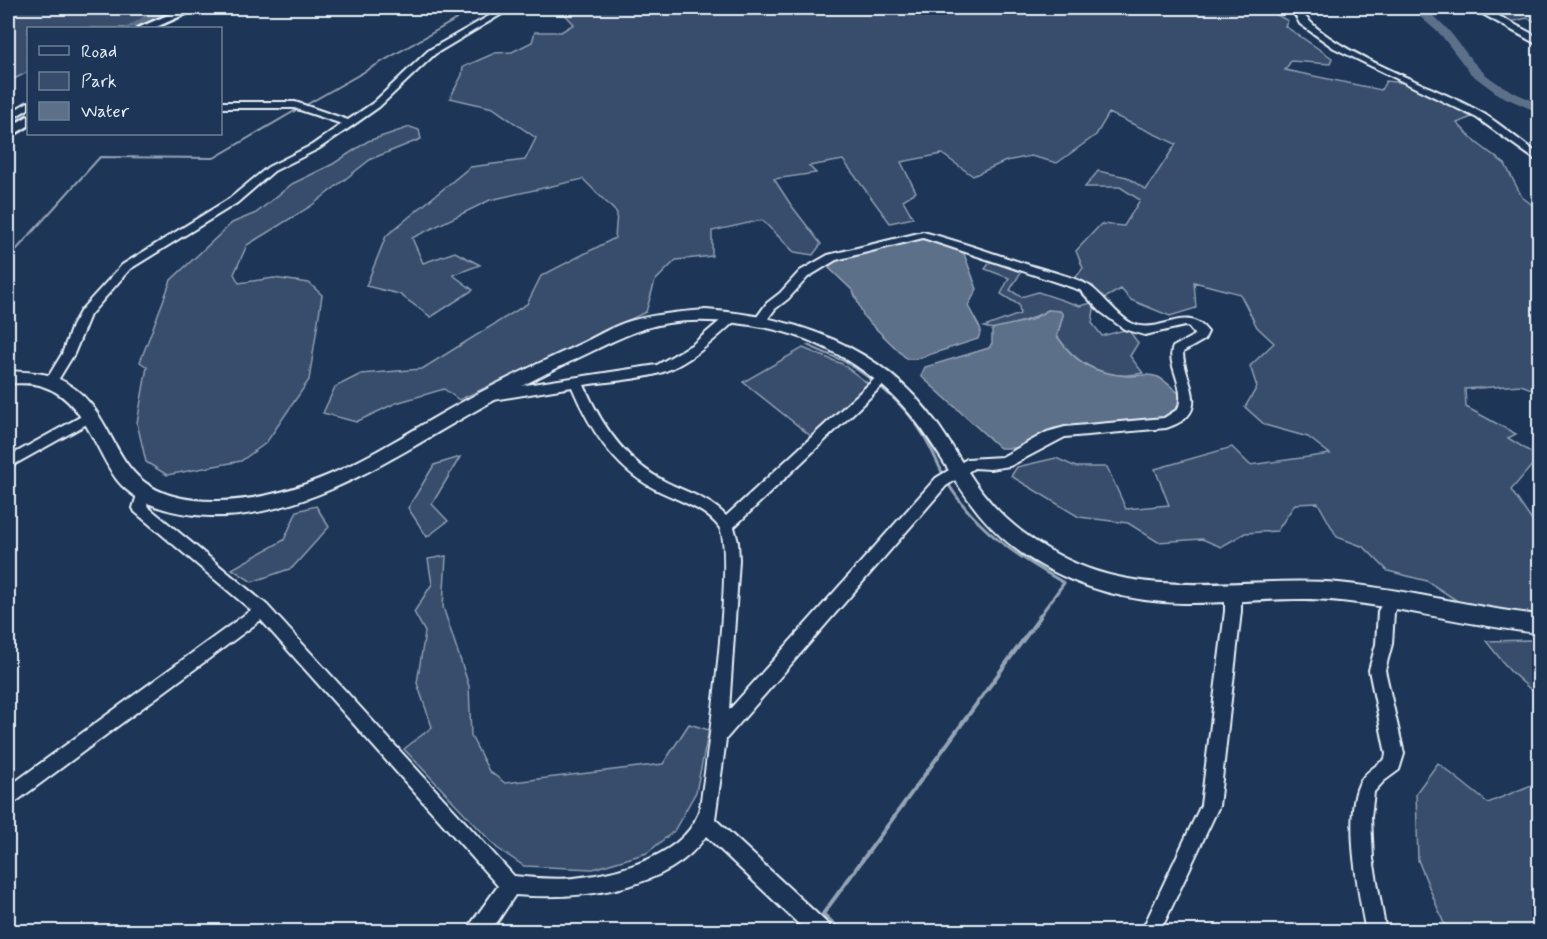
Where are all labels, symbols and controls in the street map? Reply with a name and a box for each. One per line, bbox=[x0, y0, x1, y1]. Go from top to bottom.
legend bbox=[27, 27, 222, 135]
text: Road bbox=[81, 40, 117, 64]
text: Park bbox=[81, 70, 117, 94]
text: Water bbox=[81, 100, 130, 124]

